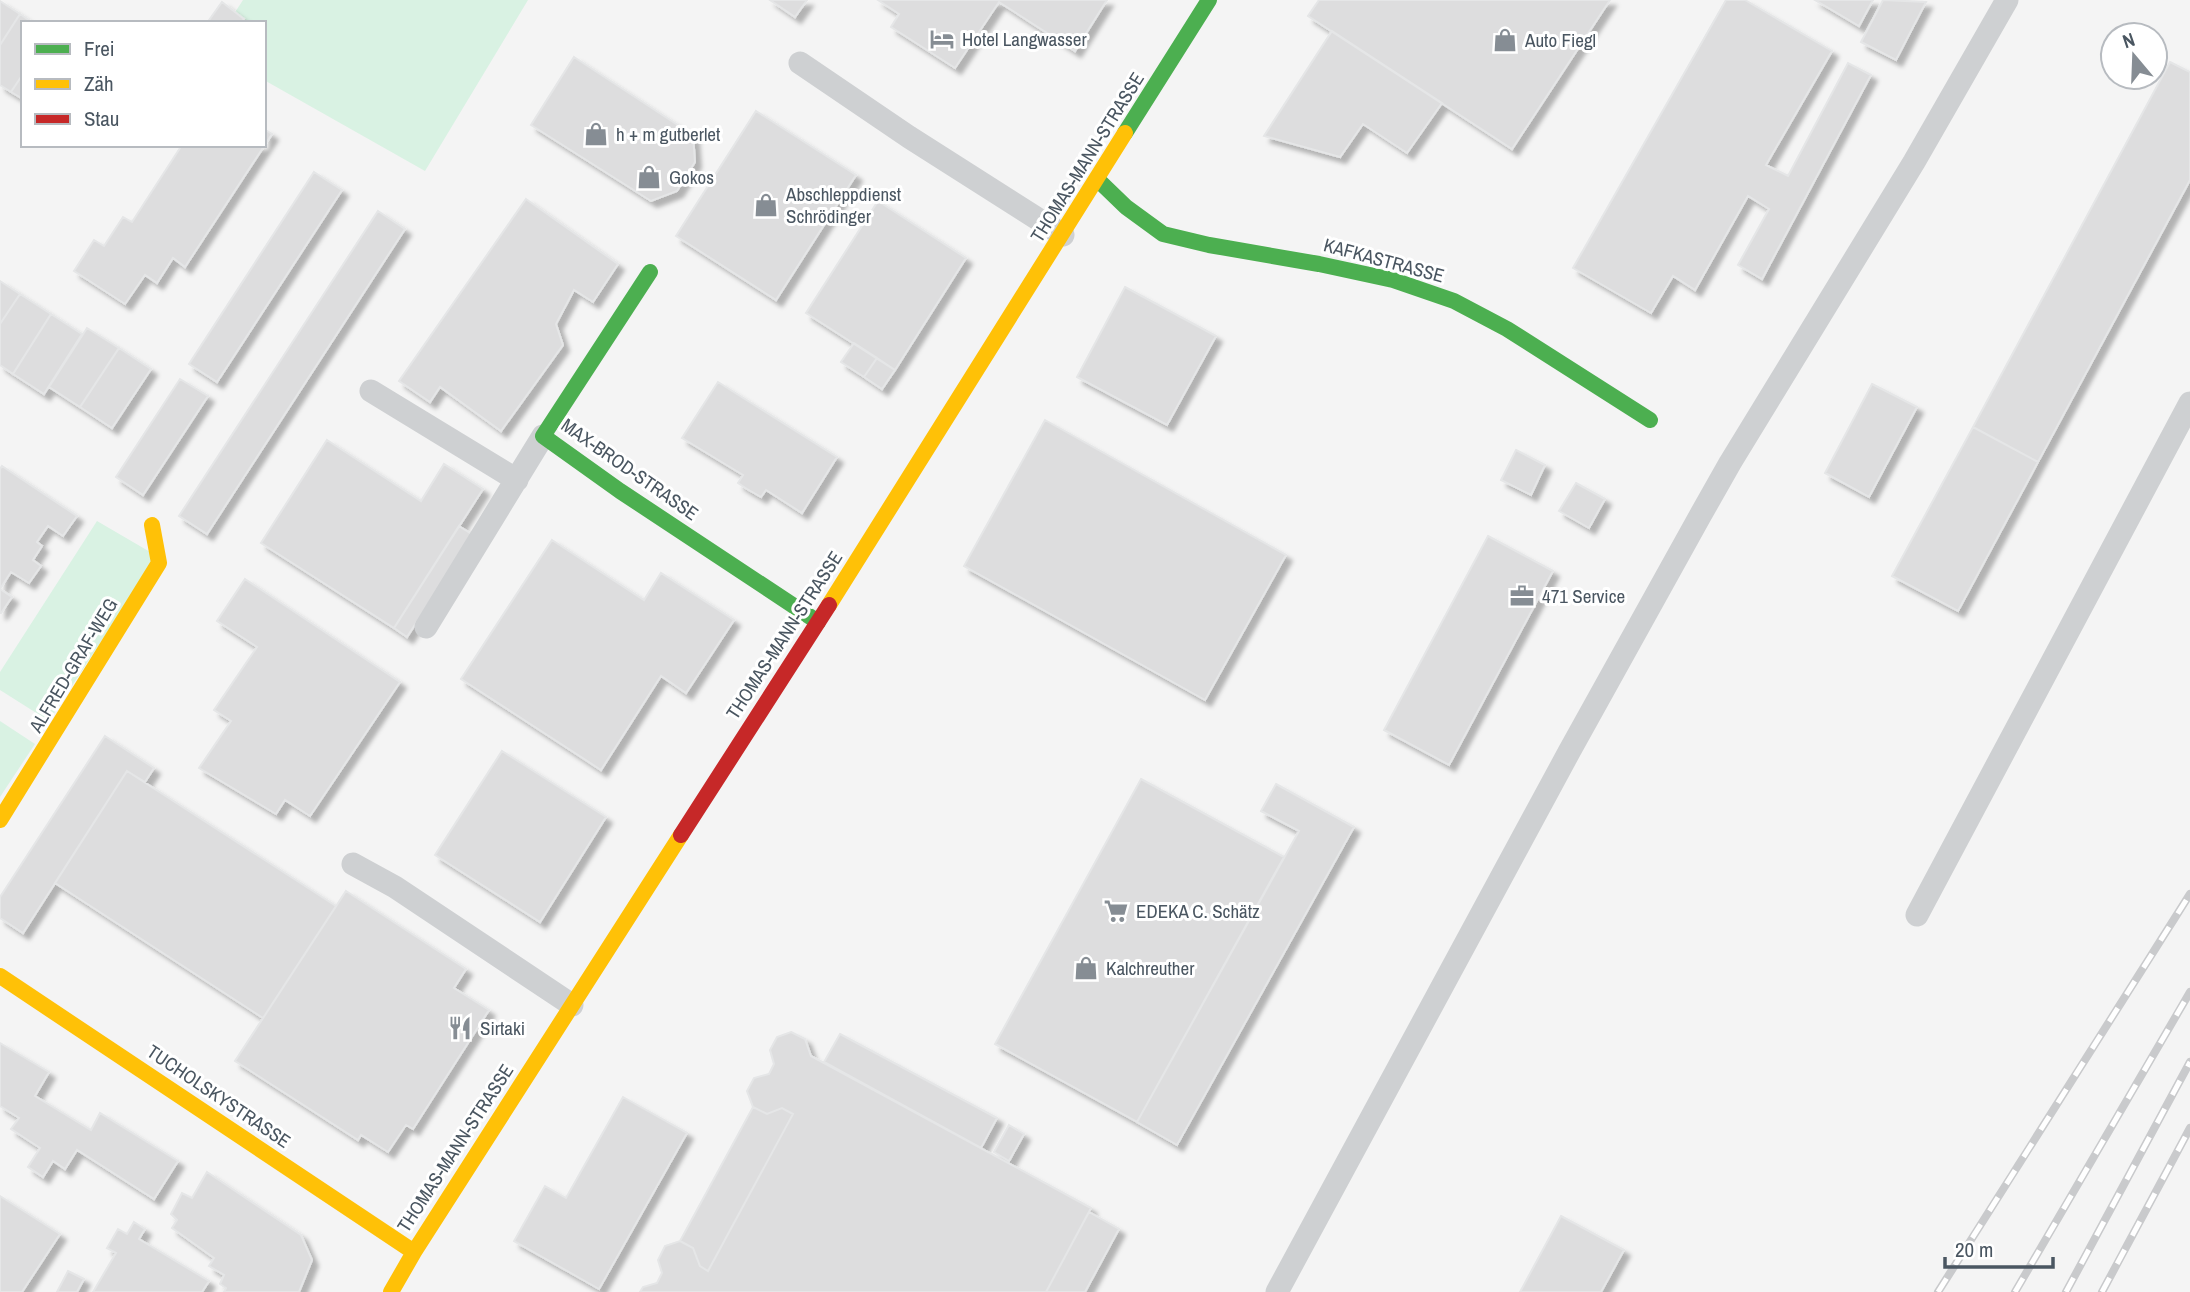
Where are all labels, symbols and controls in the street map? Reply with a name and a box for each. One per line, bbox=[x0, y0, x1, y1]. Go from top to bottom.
legend bbox=[21, 21, 266, 147]
north arrow bbox=[2099, 21, 2169, 91]
hotel icon: Hotel Langwasser bbox=[928, 25, 956, 53]
place label: Hotel Langwasser bbox=[962, 26, 1088, 52]
shop icon: Auto Fiegl bbox=[1491, 26, 1519, 54]
text: N bbox=[2119, 26, 2138, 54]
place label: Auto Fiegl bbox=[1524, 27, 1596, 53]
text: Frei bbox=[84, 34, 115, 63]
street label: THOMAS-MANN-STRASSE bbox=[1024, 67, 1150, 247]
text: Zäh bbox=[84, 69, 114, 98]
text: Stau bbox=[84, 104, 119, 133]
shop icon: h + m gutberlet bbox=[582, 120, 610, 148]
place label: h + m gutberlet bbox=[616, 121, 721, 147]
shop icon: Gokos bbox=[635, 163, 663, 191]
place label: Gokos bbox=[669, 164, 714, 190]
place label: Abschleppdienst Schrödinger bbox=[785, 181, 902, 229]
shop icon: Abschleppdienst Schrödinger bbox=[752, 191, 780, 219]
street label: KAFKASTRASSE bbox=[1321, 231, 1447, 289]
street label: MAX-BROD-STRASSE bbox=[556, 412, 704, 526]
street label: THOMAS-MANN-STRASSE bbox=[720, 546, 848, 724]
office icon: 471 Service bbox=[1508, 582, 1536, 610]
place label: 471 Service bbox=[1542, 583, 1625, 609]
street label: ALFRED-GRAF-WEG bbox=[22, 593, 123, 738]
supermarket icon: EDEKA C. Schätz bbox=[1102, 897, 1130, 925]
place label: EDEKA C. Schätz bbox=[1136, 898, 1260, 924]
shop icon: Kalchreuther bbox=[1072, 954, 1100, 982]
place label: Kalchreuther bbox=[1106, 955, 1195, 981]
restaurant icon: Sirtaki bbox=[446, 1014, 474, 1042]
place label: Sirtaki bbox=[480, 1015, 525, 1041]
street label: TUCHOLSKYSTRASSE bbox=[142, 1038, 296, 1154]
street label: THOMAS-MANN-STRASSE bbox=[391, 1059, 519, 1237]
scale bar bbox=[1945, 1226, 2054, 1270]
text: 20 m bbox=[1955, 1235, 1993, 1264]

